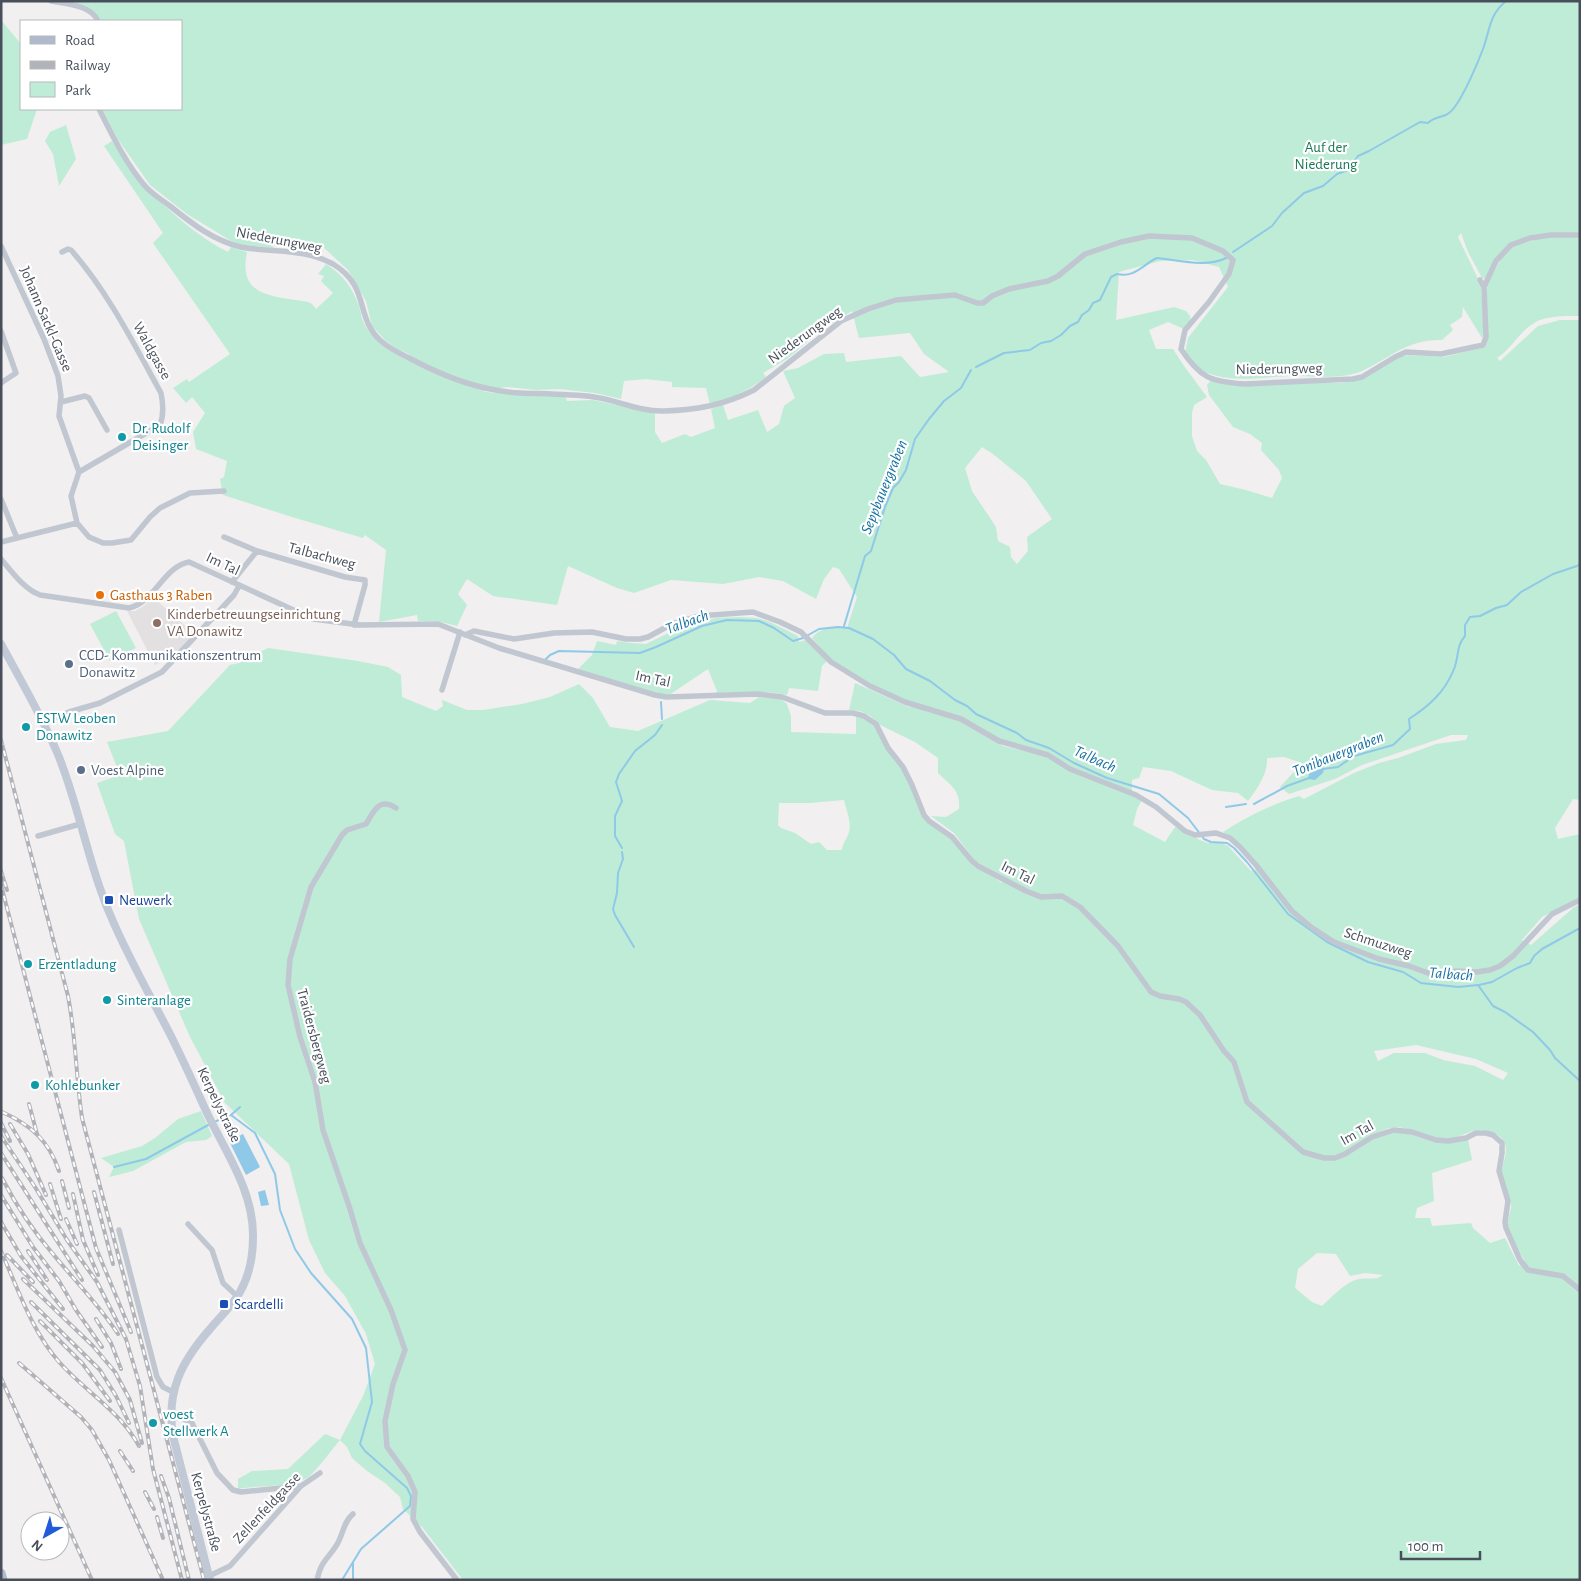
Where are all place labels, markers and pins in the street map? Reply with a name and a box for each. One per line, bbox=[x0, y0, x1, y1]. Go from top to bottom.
place label: Dr. Rudolf Deisinger bbox=[132, 421, 192, 453]
marker: Dr. Rudolf Deisinger bbox=[116, 431, 128, 443]
place label: Gasthaus 3 Raben bbox=[110, 588, 213, 603]
marker: Gasthaus 3 Raben bbox=[94, 589, 106, 601]
place label: Kinderbetreuungseinrichtung VA Donawitz bbox=[167, 607, 341, 639]
marker: Kinderbetreuungseinrichtung VA Donawitz bbox=[151, 617, 163, 629]
place label: CCD- Kommunikationszentrum Donawitz bbox=[79, 648, 261, 680]
marker: CCD- Kommunikationszentrum Donawitz bbox=[63, 658, 75, 670]
place label: ESTW Leoben Donawitz bbox=[36, 711, 116, 743]
marker: ESTW Leoben Donawitz bbox=[20, 721, 32, 733]
place label: Voest Alpine bbox=[91, 763, 164, 778]
marker: Voest Alpine bbox=[75, 764, 87, 776]
place label: Neuwerk bbox=[119, 893, 172, 908]
marker: Neuwerk bbox=[103, 894, 115, 906]
place label: Erzentladung bbox=[38, 957, 117, 972]
marker: Erzentladung bbox=[22, 958, 34, 970]
place label: Sinteranlage bbox=[117, 993, 191, 1008]
marker: Sinteranlage bbox=[101, 994, 113, 1006]
place label: Kohlebunker bbox=[45, 1078, 120, 1093]
marker: Kohlebunker bbox=[29, 1079, 41, 1091]
place label: Scardelli bbox=[234, 1297, 284, 1312]
marker: Scardelli bbox=[218, 1298, 230, 1310]
place label: voest Stellwerk A bbox=[163, 1407, 229, 1439]
marker: voest Stellwerk A bbox=[147, 1417, 159, 1429]

